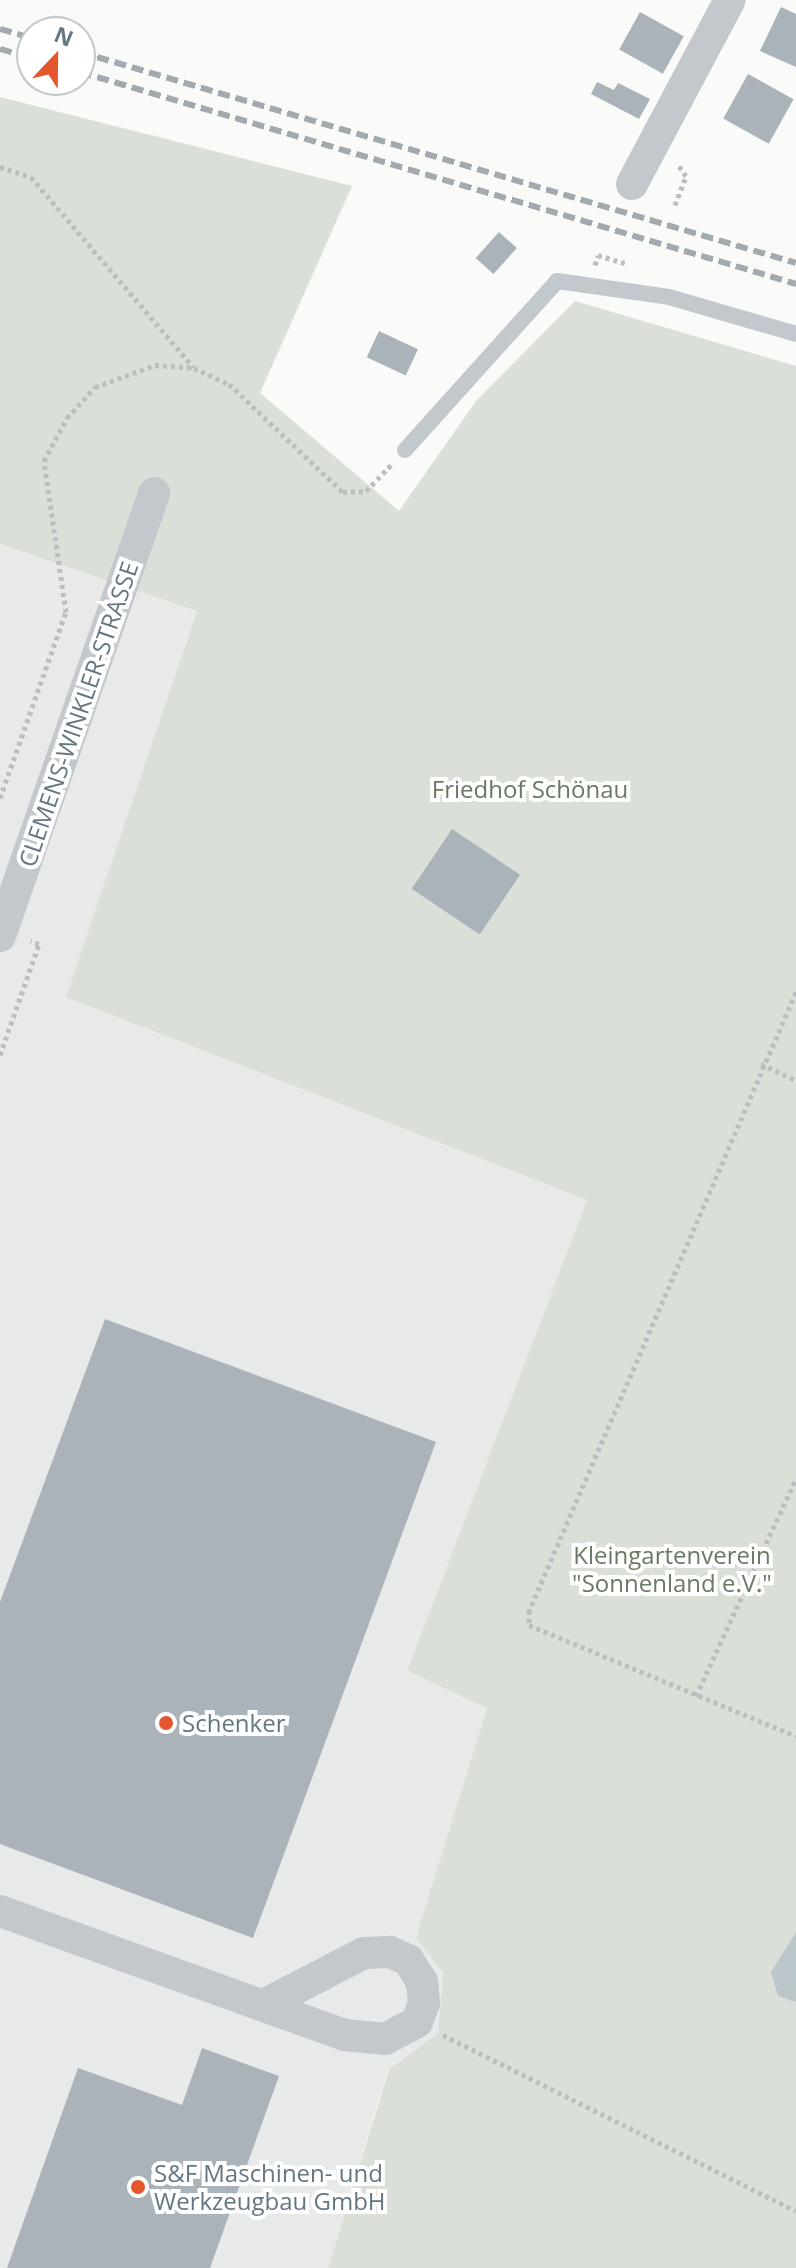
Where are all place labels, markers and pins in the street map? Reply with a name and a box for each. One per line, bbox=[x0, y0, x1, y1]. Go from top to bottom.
place label: Schenker bbox=[182, 1709, 285, 1737]
marker: Schenker bbox=[157, 1714, 175, 1732]
place label: S&F Maschinen- und Werkzeugbau GmbH bbox=[154, 2159, 386, 2215]
marker: S&F Maschinen- und Werkzeugbau GmbH bbox=[129, 2178, 147, 2196]

